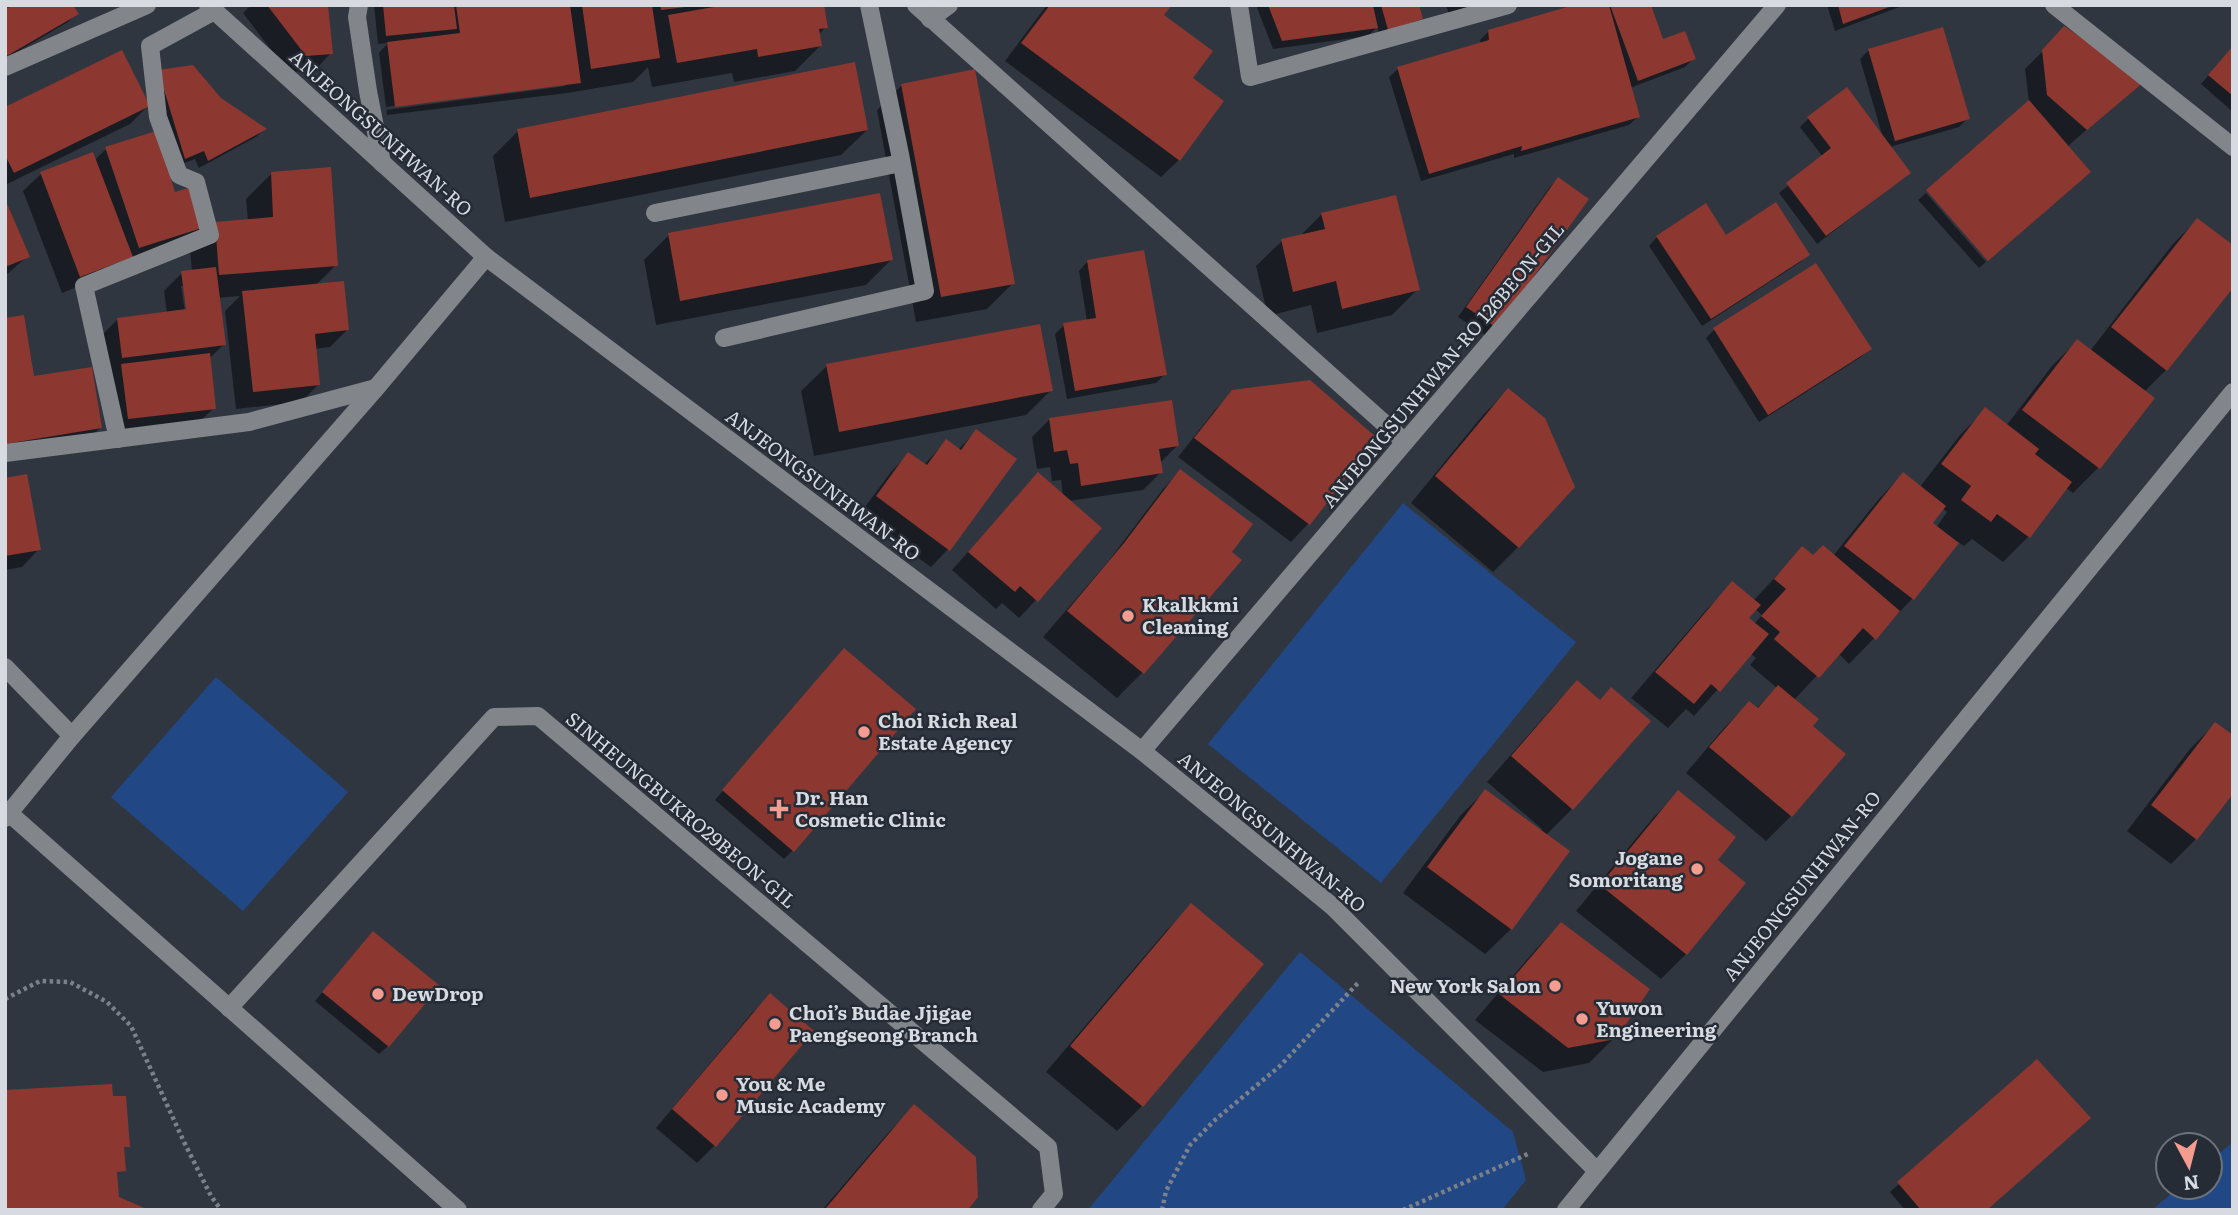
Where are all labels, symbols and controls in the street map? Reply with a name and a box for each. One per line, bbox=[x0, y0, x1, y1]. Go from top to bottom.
street label: ANJEONGSUNHWAN-RO bbox=[284, 42, 479, 222]
street label: ANJEONGSUNHWAN-RO 126BEON-GIL bbox=[1314, 216, 1570, 513]
street label: ANJEONGSUNHWAN-RO bbox=[720, 402, 927, 567]
place label: Kkalkkmi Cleaning bbox=[1142, 590, 1239, 640]
marker: Kkalkkmi Cleaning bbox=[1120, 608, 1136, 624]
street label: SINHEUNGBUKRO29BEON-GIL bbox=[560, 704, 803, 914]
place label: Choi Rich Real Estate Agency bbox=[878, 706, 1018, 756]
marker: Choi Rich Real Estate Agency bbox=[856, 724, 872, 740]
street label: ANJEONGSUNHWAN-RO bbox=[1173, 744, 1373, 918]
place label: Dr. Han Cosmetic Clinic bbox=[795, 783, 946, 833]
street label: ANJEONGSUNHWAN-RO bbox=[1716, 784, 1887, 986]
marker: Dr. Han Cosmetic Clinic bbox=[769, 799, 789, 819]
place label: Jogane Somoritang bbox=[1569, 843, 1684, 893]
marker: Jogane Somoritang bbox=[1689, 861, 1705, 877]
place label: New York Salon bbox=[1390, 971, 1541, 999]
marker: New York Salon bbox=[1547, 978, 1563, 994]
place label: DewDrop bbox=[392, 979, 483, 1007]
marker: DewDrop bbox=[370, 986, 386, 1002]
place label: Yuwon Engineering bbox=[1596, 993, 1717, 1043]
place label: Choi’s Budae Jjigae Paengseong Branch bbox=[789, 998, 978, 1048]
marker: Yuwon Engineering bbox=[1574, 1011, 1590, 1027]
marker: Choi’s Budae Jjigae Paengseong Branch bbox=[767, 1016, 783, 1032]
place label: You & Me Music Academy bbox=[736, 1069, 886, 1119]
marker: You & Me Music Academy bbox=[714, 1087, 730, 1103]
north arrow bbox=[2154, 1131, 2224, 1201]
text: N bbox=[2182, 1169, 2201, 1199]

